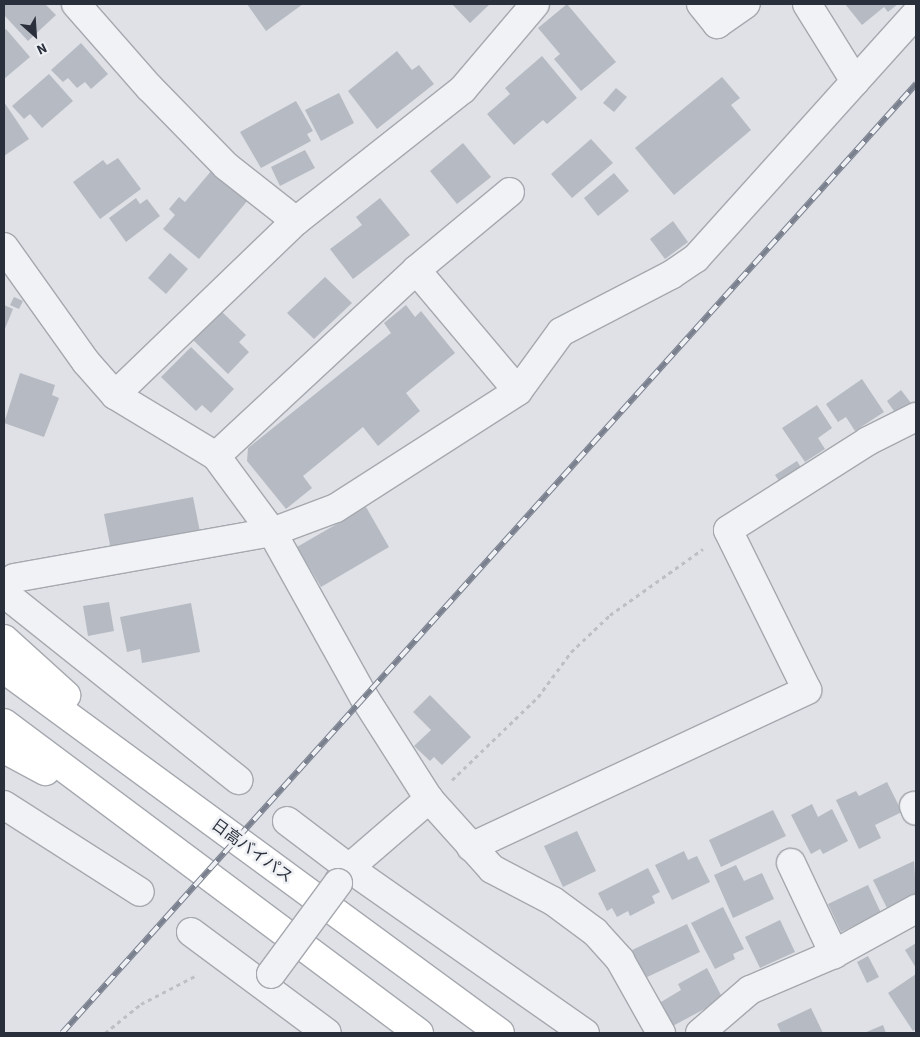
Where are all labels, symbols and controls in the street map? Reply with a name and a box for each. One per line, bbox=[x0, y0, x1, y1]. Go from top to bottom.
north arrow bbox=[10, 10, 60, 60]
text: N bbox=[33, 37, 50, 60]
street label: 日高バイパス bbox=[208, 815, 296, 887]

